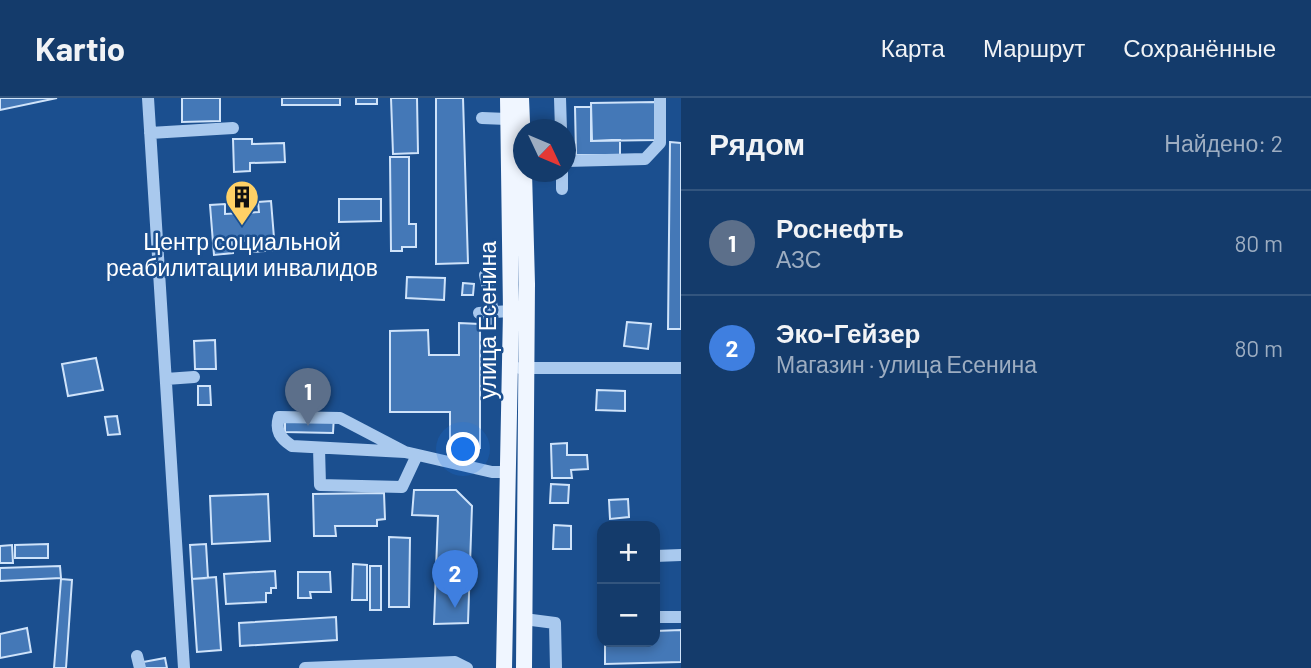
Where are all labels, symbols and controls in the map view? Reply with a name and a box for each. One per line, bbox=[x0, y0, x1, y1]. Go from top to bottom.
text: Kartio bbox=[35, 28, 125, 68]
text: Карта bbox=[881, 33, 945, 62]
text: Маршрут bbox=[983, 33, 1085, 62]
text: Сохранённые bbox=[1123, 33, 1276, 62]
north arrow bbox=[513, 119, 576, 182]
text: Рядом bbox=[709, 125, 805, 161]
text: Найдено: 2 bbox=[1164, 129, 1283, 157]
building icon: Центр социальной реабилитации инвалидов bbox=[223, 178, 261, 227]
text: Роснефть bbox=[776, 212, 904, 243]
place label: Центр социальной реабилитации инвалидов bbox=[106, 227, 378, 281]
text: 1 bbox=[728, 229, 736, 257]
text: 80 m bbox=[1234, 229, 1283, 257]
street label: улица Есенина bbox=[473, 241, 501, 399]
text: АЗС bbox=[776, 245, 821, 273]
text: Эко-Гейзер bbox=[776, 317, 920, 348]
text: 2 bbox=[726, 334, 738, 362]
text: 80 m bbox=[1234, 334, 1283, 362]
text: Магазин · улица Есенина bbox=[776, 350, 1037, 378]
pin: 1 bbox=[285, 368, 331, 426]
your location bbox=[446, 432, 480, 466]
map controls bbox=[597, 521, 660, 647]
button: + bbox=[597, 521, 660, 584]
pin: 2 bbox=[432, 550, 478, 608]
button: − bbox=[597, 584, 660, 647]

